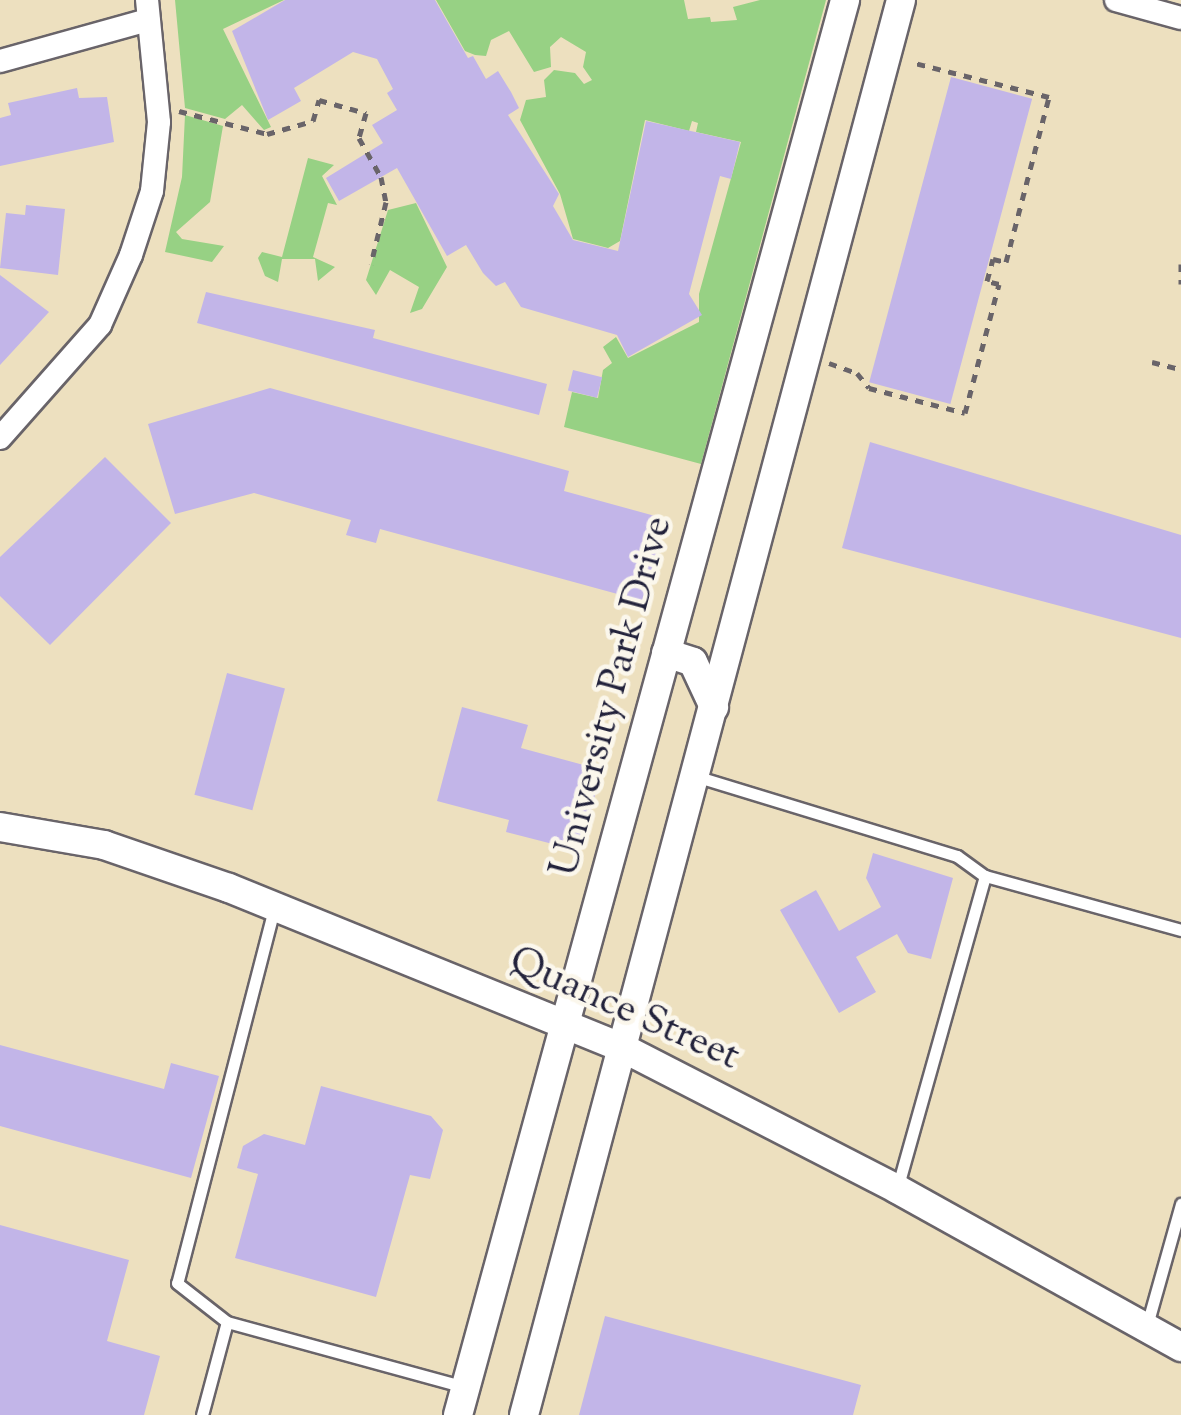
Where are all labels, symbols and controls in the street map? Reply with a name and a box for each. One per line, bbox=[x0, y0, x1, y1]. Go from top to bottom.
street label: University Park Drive bbox=[542, 512, 684, 882]
street label: Quance Street bbox=[502, 938, 746, 1082]

